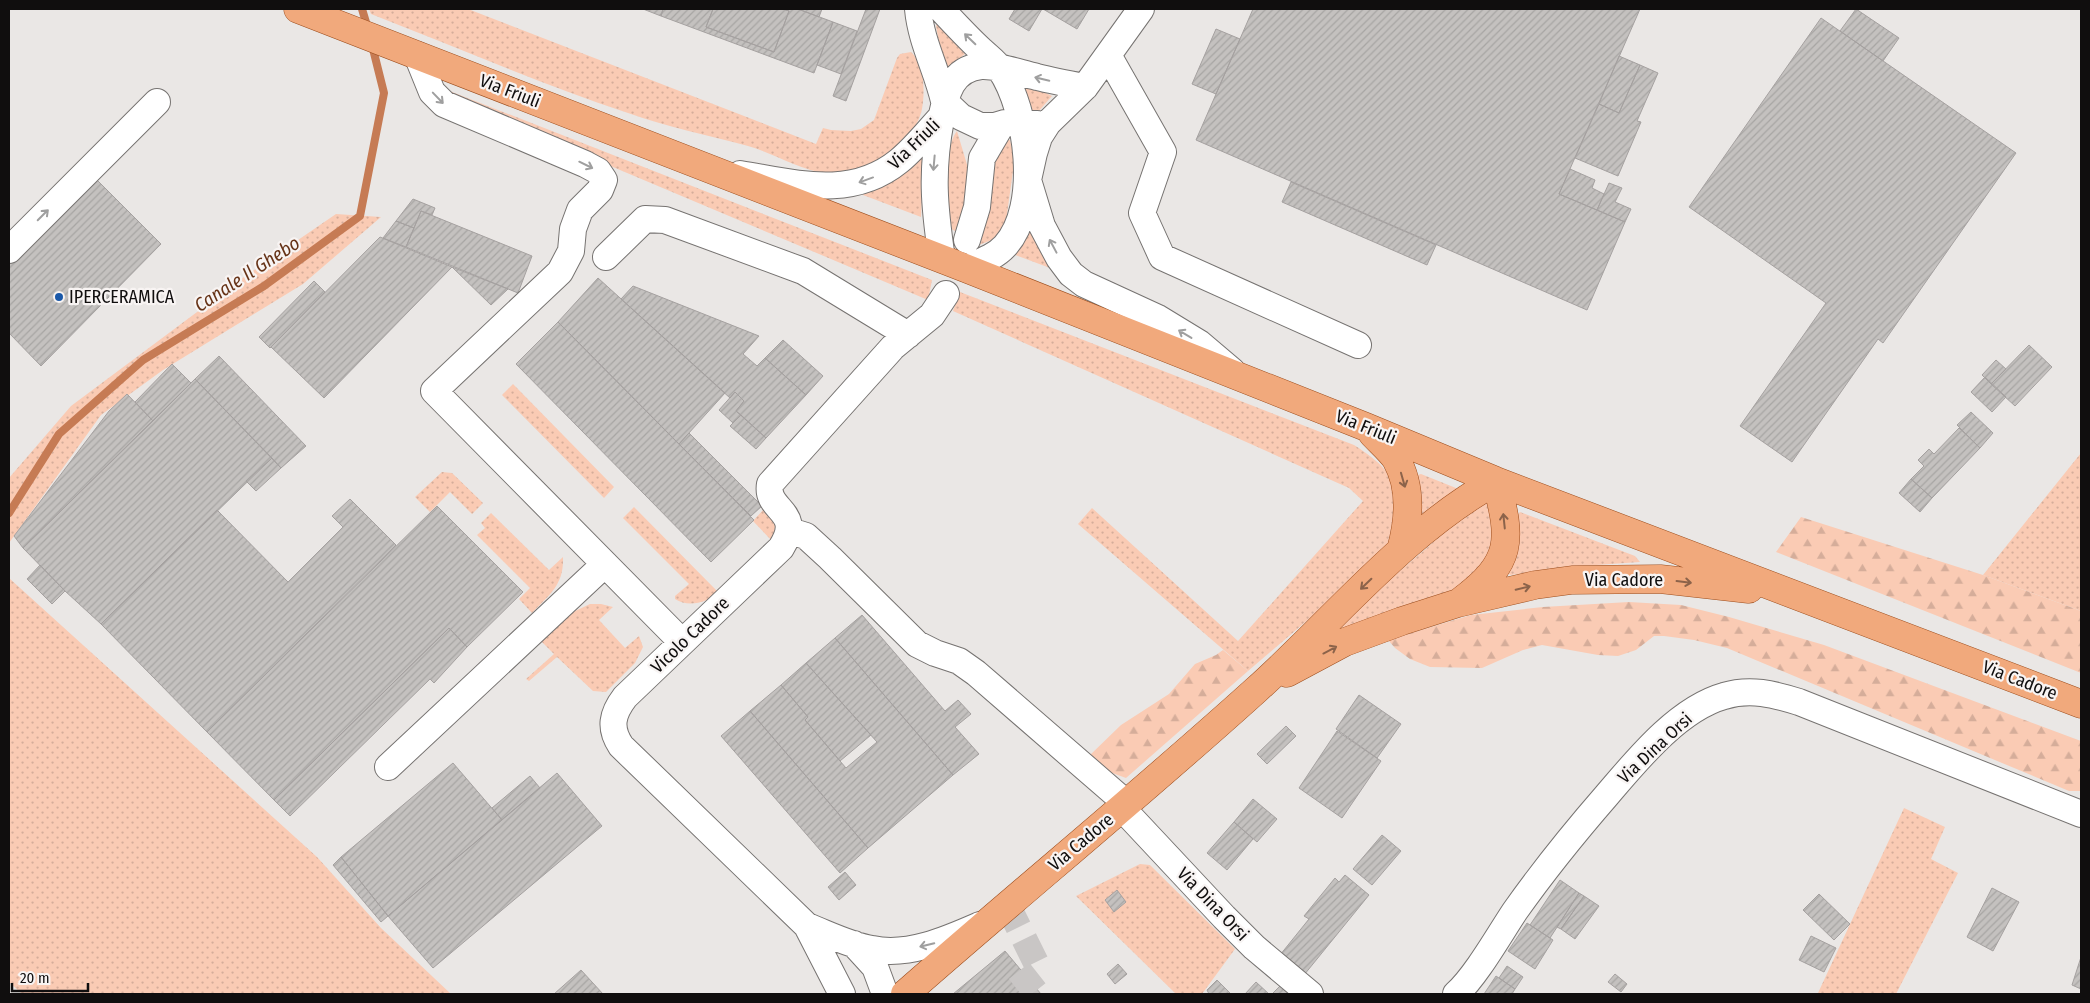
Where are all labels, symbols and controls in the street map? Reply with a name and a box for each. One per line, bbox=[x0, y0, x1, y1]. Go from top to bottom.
one-way arrow bbox=[964, 33, 976, 45]
street label: Via Friuli bbox=[476, 69, 544, 113]
one-way arrow bbox=[1035, 74, 1051, 83]
one-way arrow bbox=[432, 92, 444, 104]
street label: Via Friuli bbox=[884, 114, 944, 174]
one-way arrow bbox=[930, 155, 939, 171]
one-way arrow bbox=[578, 160, 593, 170]
one-way arrow bbox=[859, 176, 875, 185]
one-way arrow bbox=[37, 209, 49, 222]
water label: Canale Il Ghebo bbox=[190, 231, 304, 317]
one-way arrow bbox=[1047, 240, 1057, 254]
place label: IPERCERAMICA bbox=[69, 286, 175, 308]
marker: IPERCERAMICA bbox=[53, 291, 65, 303]
one-way arrow bbox=[1178, 329, 1192, 339]
street label: Via Friuli bbox=[1332, 405, 1400, 449]
one-way arrow bbox=[1398, 472, 1408, 488]
one-way arrow bbox=[1499, 513, 1509, 529]
street label: Via Cadore bbox=[1585, 569, 1663, 591]
one-way arrow bbox=[1676, 577, 1692, 587]
one-way arrow bbox=[1360, 578, 1372, 590]
one-way arrow bbox=[1514, 583, 1530, 592]
street label: Vicolo Cadore bbox=[646, 592, 734, 678]
one-way arrow bbox=[1323, 644, 1337, 654]
street label: Via Cadore bbox=[1979, 656, 2061, 704]
street label: Via Dina Orsi bbox=[1613, 708, 1697, 788]
street label: Via Cadore bbox=[1044, 808, 1118, 876]
street label: Via Dina Orsi bbox=[1172, 863, 1254, 945]
one-way arrow bbox=[919, 941, 935, 950]
scale bar bbox=[12, 960, 89, 992]
text: 20 m bbox=[20, 969, 50, 987]

